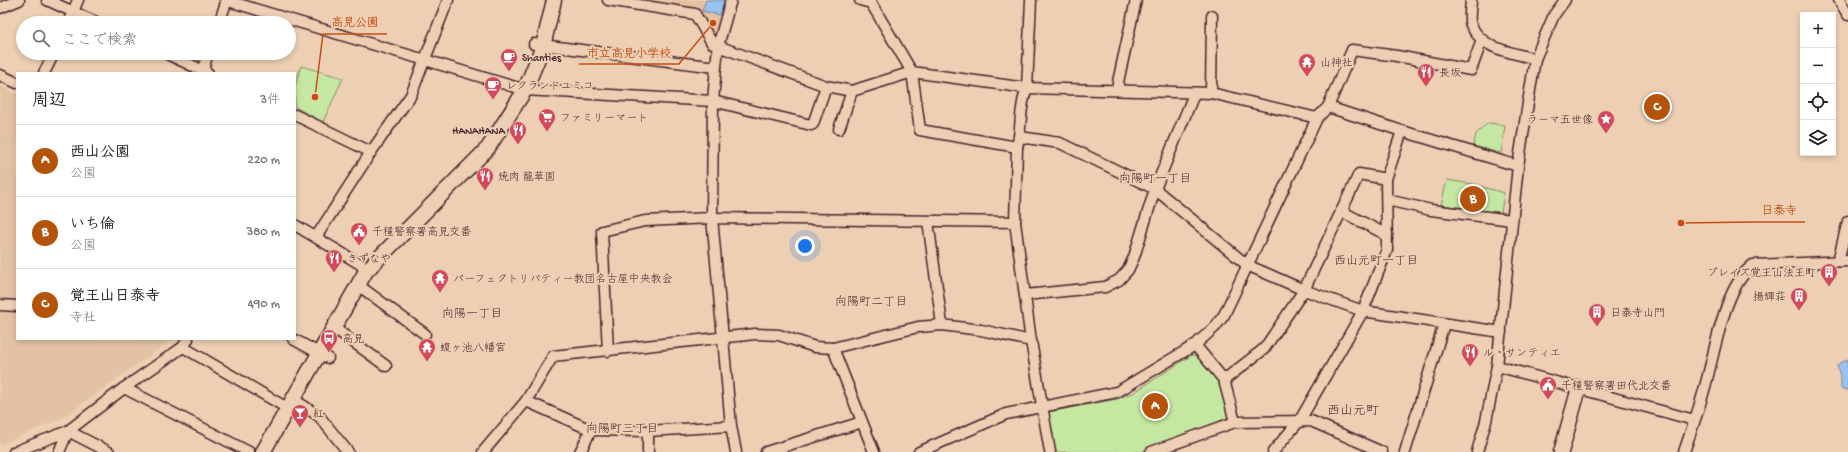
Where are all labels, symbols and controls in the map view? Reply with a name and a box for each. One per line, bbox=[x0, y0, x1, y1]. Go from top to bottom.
callout: 高見公園 bbox=[323, 10, 387, 34]
map controls bbox=[1800, 12, 1836, 156]
button: + bbox=[1800, 12, 1836, 48]
search box bbox=[16, 16, 296, 60]
text: 高見公園 bbox=[331, 16, 379, 31]
icon: search bbox=[30, 27, 52, 49]
text: ここで検索 bbox=[62, 32, 137, 50]
callout: 市立高見小学校 bbox=[579, 40, 679, 64]
cafe icon: Shanties bbox=[499, 47, 519, 72]
text: 市立高見小学校 bbox=[587, 47, 671, 62]
button: − bbox=[1800, 48, 1836, 84]
temple icon: 山神社 bbox=[1297, 52, 1317, 77]
place label: Shanties bbox=[522, 53, 562, 65]
place label: 山神社 bbox=[1320, 57, 1353, 70]
restaurant icon: 長坂 bbox=[1416, 62, 1436, 87]
place label: 長坂 bbox=[1439, 67, 1461, 80]
cafe icon: レクランドユミコ bbox=[483, 75, 503, 100]
place label: レクランドユミコ bbox=[506, 81, 594, 93]
button: locate bbox=[1800, 84, 1836, 120]
text: 周辺 bbox=[32, 92, 66, 112]
pin: C bbox=[1644, 92, 1670, 122]
text: 3件 bbox=[260, 93, 280, 108]
supermarket icon: ファミリーマート bbox=[537, 107, 557, 132]
place icon: ラーマ五世像 bbox=[1596, 109, 1616, 134]
place label: ファミリーマート bbox=[560, 113, 648, 125]
place label: ラーマ五世像 bbox=[1527, 114, 1593, 127]
restaurant icon: HANAHANA bbox=[508, 120, 528, 145]
button: layers bbox=[1800, 120, 1836, 156]
place label: HANAHANA bbox=[452, 126, 506, 138]
text: 西山公園 bbox=[70, 144, 130, 162]
text: A bbox=[41, 153, 49, 168]
text: 220 m bbox=[248, 153, 280, 168]
restaurant icon: 焼肉 龍華園 bbox=[475, 166, 495, 191]
text: 公園 bbox=[70, 167, 96, 182]
place label: 焼肉 龍華園 bbox=[498, 171, 556, 184]
district label: 向陽町一丁目 bbox=[1119, 172, 1191, 187]
pin: B bbox=[1460, 184, 1486, 214]
callout: 日泰寺 bbox=[1753, 198, 1805, 222]
text: 日泰寺 bbox=[1761, 204, 1797, 219]
text: いち倫 bbox=[70, 216, 115, 234]
public building icon: 千種警察署高見交番 bbox=[349, 221, 369, 246]
text: B bbox=[42, 225, 48, 240]
text: 380 m bbox=[246, 225, 280, 240]
place label: 千種警察署高見交番 bbox=[372, 226, 471, 239]
your location bbox=[795, 236, 815, 256]
text: 公園 bbox=[70, 239, 96, 254]
restaurant icon: きずなや bbox=[324, 248, 344, 273]
place label: きずなや bbox=[347, 253, 391, 266]
district label: 西山元町一丁目 bbox=[1334, 255, 1418, 269]
building icon: ブレイズ覚王山法王町 bbox=[1819, 262, 1839, 287]
place label: ブレイズ覚王山法王町 bbox=[1707, 267, 1816, 280]
temple icon: パーフェクトリバティー教団名古屋中央教会 bbox=[430, 268, 450, 293]
place label: パーフェクトリバティー教団名古屋中央教会 bbox=[453, 273, 673, 286]
building icon: 揚輝荘 bbox=[1789, 286, 1809, 311]
text: 覚王山日泰寺 bbox=[70, 288, 160, 306]
place label: 揚輝荘 bbox=[1753, 291, 1786, 304]
district label: 向陽町二丁目 bbox=[835, 295, 907, 310]
text: C bbox=[41, 297, 49, 312]
text: 490 m bbox=[248, 297, 280, 312]
building icon: 日泰寺山門 bbox=[1587, 302, 1607, 327]
district label: 向陽一丁目 bbox=[442, 307, 502, 322]
place label: 日泰寺山門 bbox=[1610, 307, 1665, 320]
text: 寺社 bbox=[70, 311, 96, 326]
bus stop icon: 高見 bbox=[319, 328, 339, 353]
place label: 高見 bbox=[342, 333, 364, 346]
temple icon: 蝮ヶ池八幡宮 bbox=[417, 337, 437, 362]
place label: 蝮ヶ池八幡宮 bbox=[440, 342, 506, 355]
restaurant icon: ル・サンティエ bbox=[1460, 342, 1480, 367]
place label: ル・サンティエ bbox=[1483, 348, 1561, 360]
public building icon: 千種警察署田代北交番 bbox=[1538, 375, 1558, 400]
place label: 千種警察署田代北交番 bbox=[1561, 380, 1671, 393]
pin: A bbox=[1142, 391, 1168, 421]
bar icon: 紅 bbox=[290, 403, 310, 428]
district label: 西山元町 bbox=[1327, 404, 1379, 419]
place label: 紅 bbox=[313, 408, 324, 421]
district label: 向陽町三丁目 bbox=[586, 422, 658, 437]

